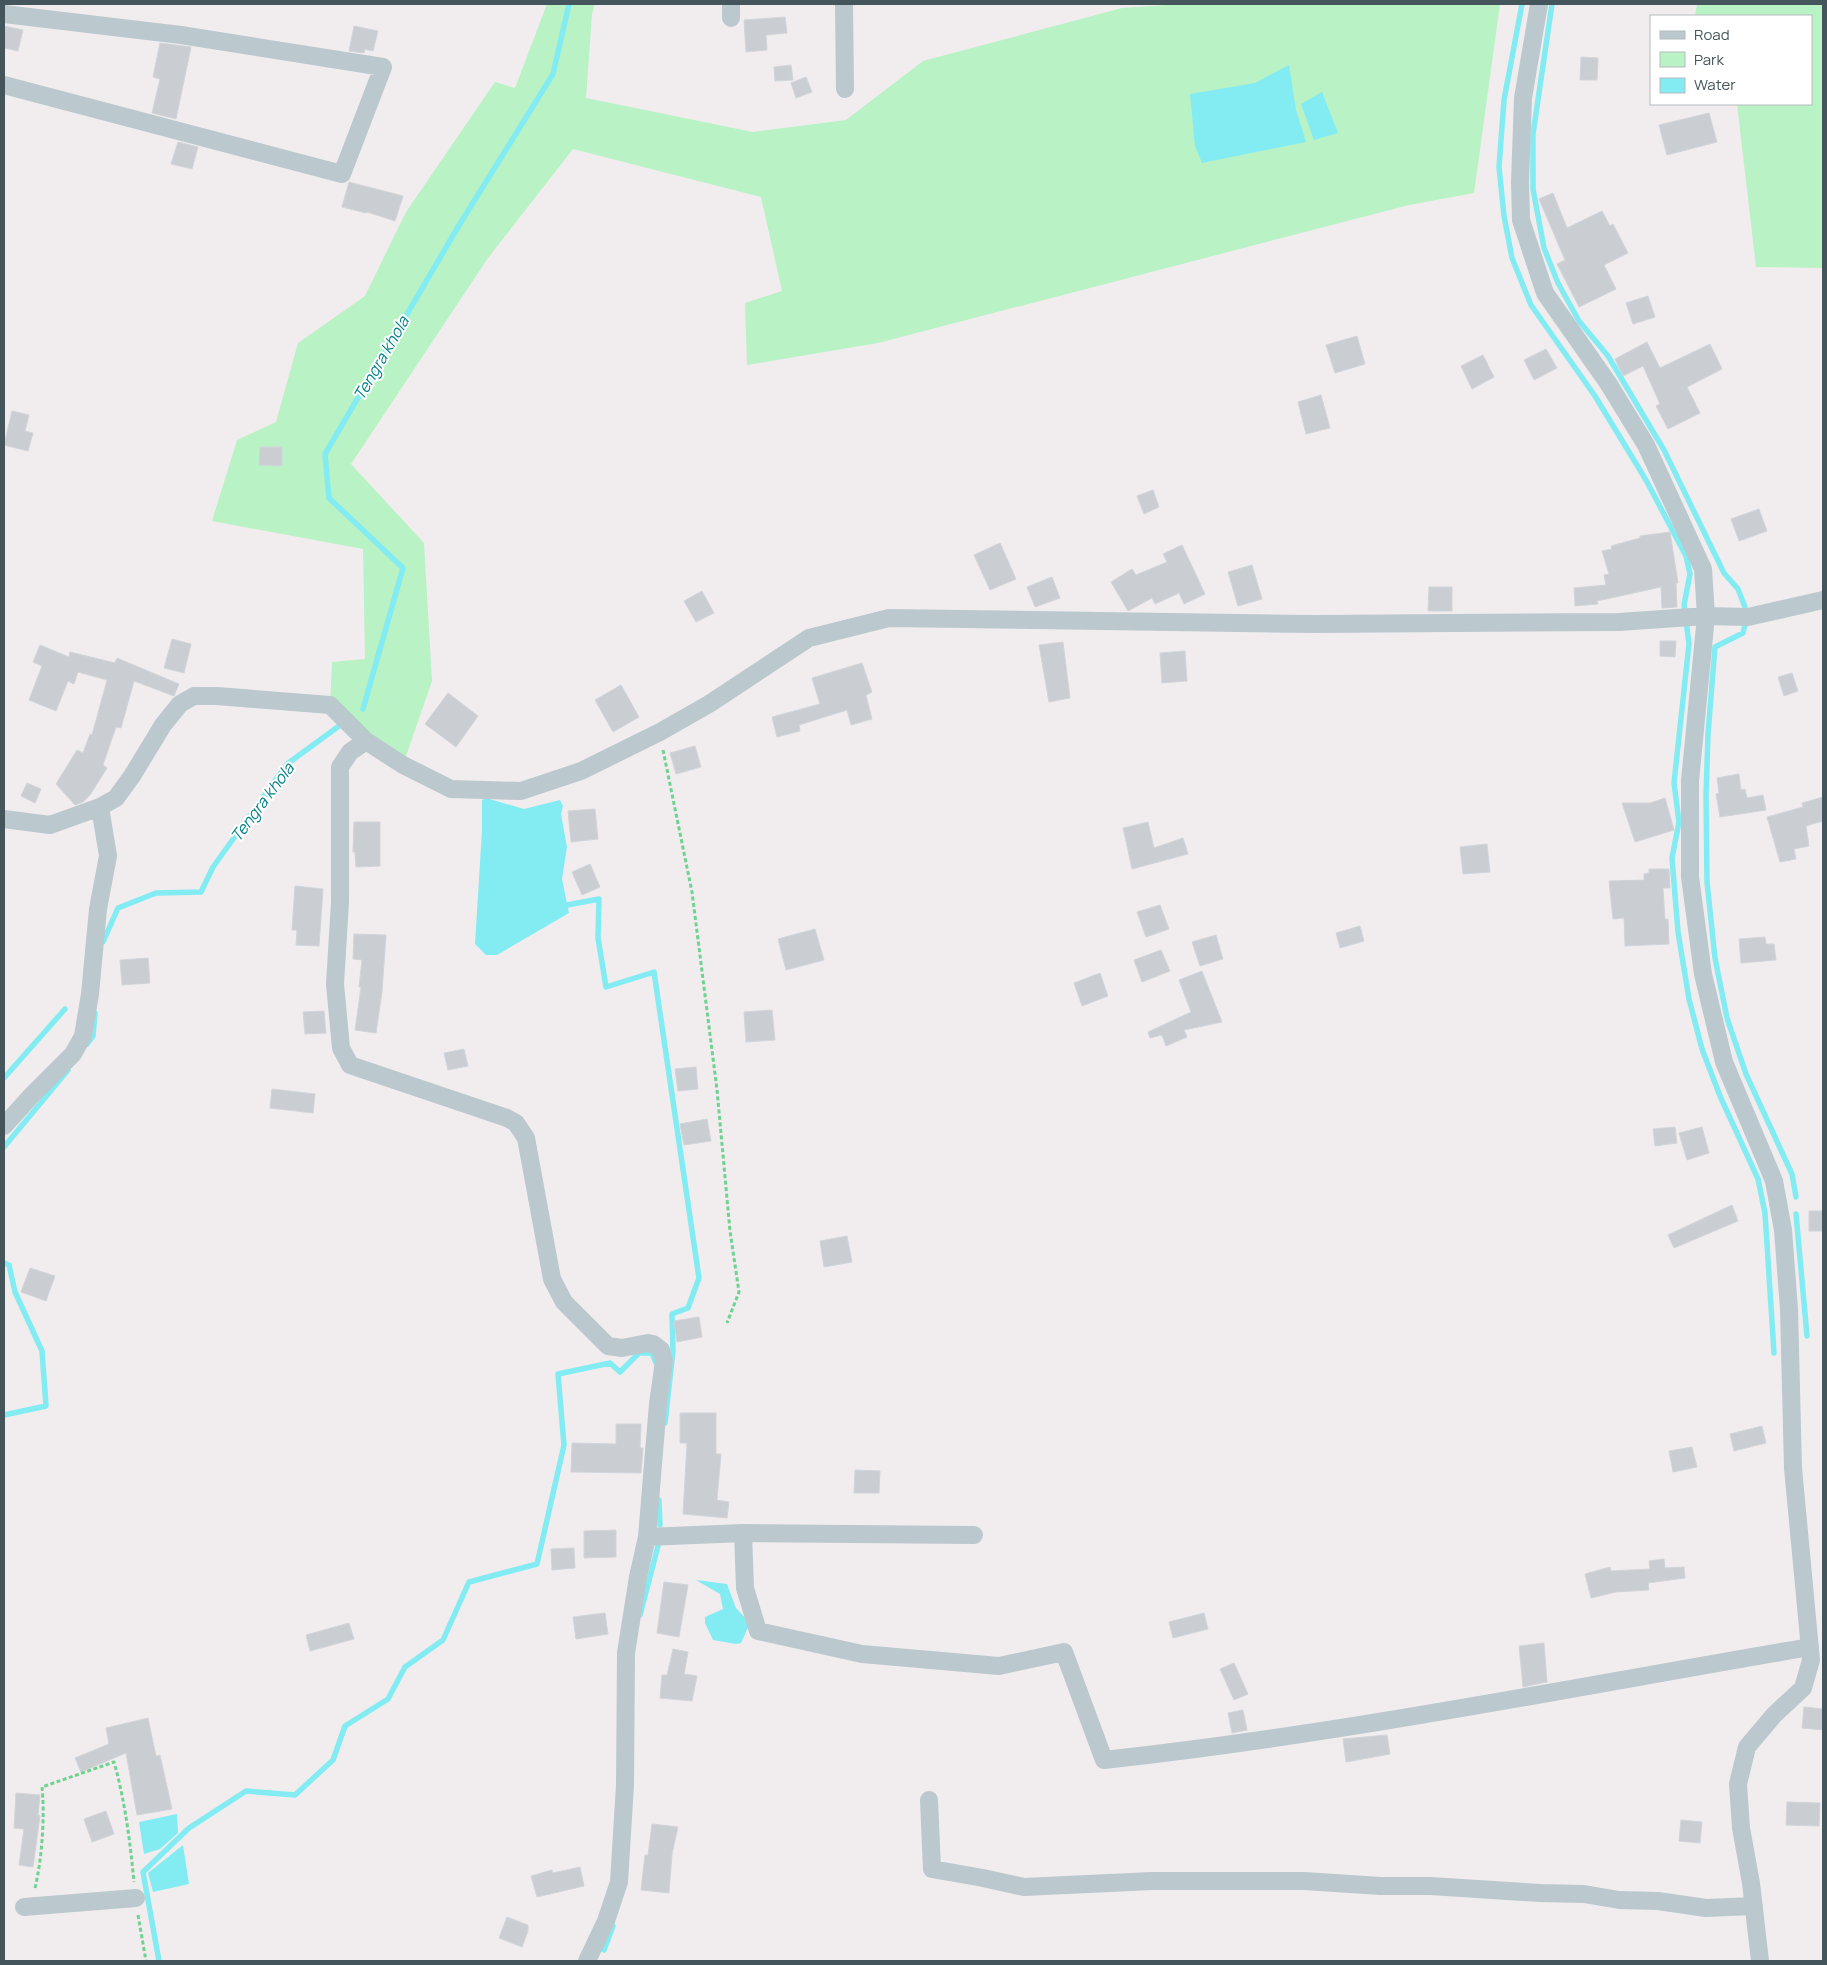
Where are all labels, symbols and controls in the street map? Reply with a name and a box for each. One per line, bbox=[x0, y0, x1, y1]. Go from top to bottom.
legend bbox=[1650, 15, 1812, 105]
text: Road bbox=[1694, 24, 1730, 45]
text: Park bbox=[1694, 49, 1724, 70]
text: Water bbox=[1694, 74, 1736, 95]
water label: Tengra khola bbox=[348, 311, 414, 404]
water label: Tengra khola bbox=[225, 757, 300, 846]

